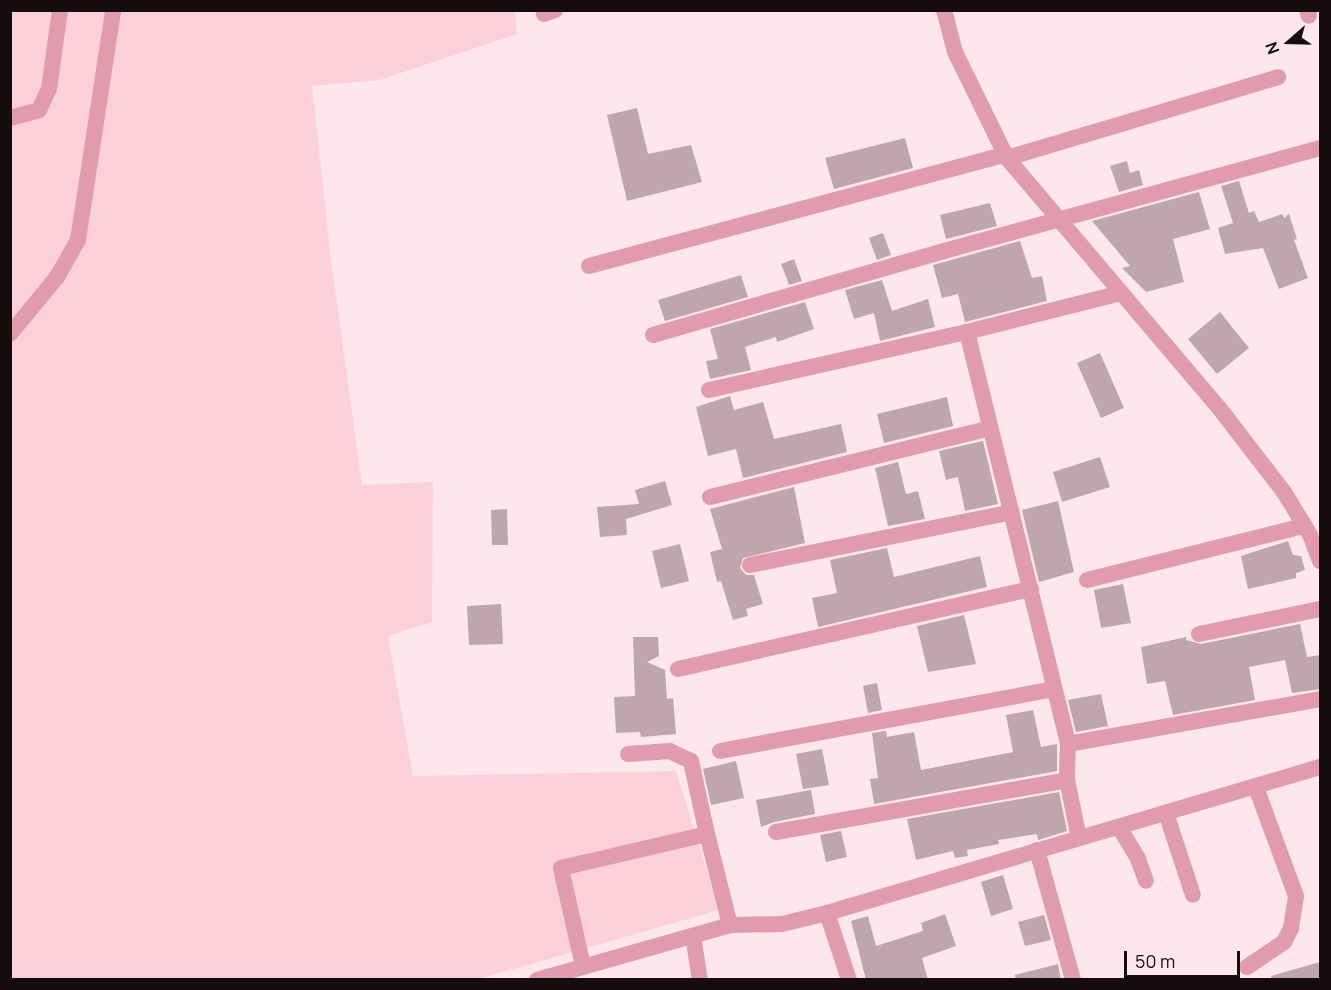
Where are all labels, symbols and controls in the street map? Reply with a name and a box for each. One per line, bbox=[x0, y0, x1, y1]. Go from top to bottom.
north arrow bbox=[1259, 12, 1319, 72]
text: N bbox=[1260, 39, 1284, 57]
scale bar bbox=[1127, 939, 1242, 977]
text: 50 m bbox=[1135, 949, 1175, 973]

